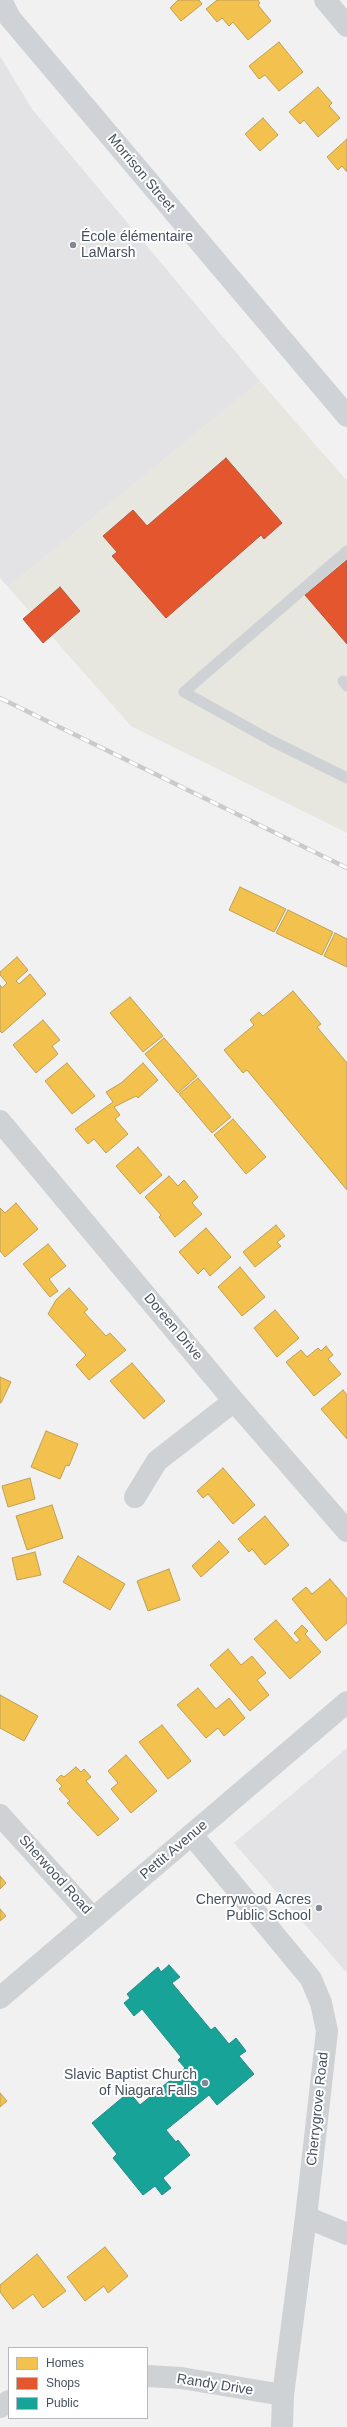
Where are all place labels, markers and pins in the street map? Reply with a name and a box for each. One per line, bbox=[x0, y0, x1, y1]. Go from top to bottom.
place label: École élémentaire LaMarsh bbox=[81, 229, 193, 262]
marker: École élémentaire LaMarsh bbox=[68, 240, 78, 250]
place label: Cherrywood Acres Public School bbox=[196, 1892, 311, 1924]
marker: Cherrywood Acres Public School bbox=[314, 1903, 324, 1913]
place label: Slavic Baptist Church of Niagara Falls bbox=[64, 2067, 197, 2100]
marker: Slavic Baptist Church of Niagara Falls bbox=[200, 2078, 210, 2088]

